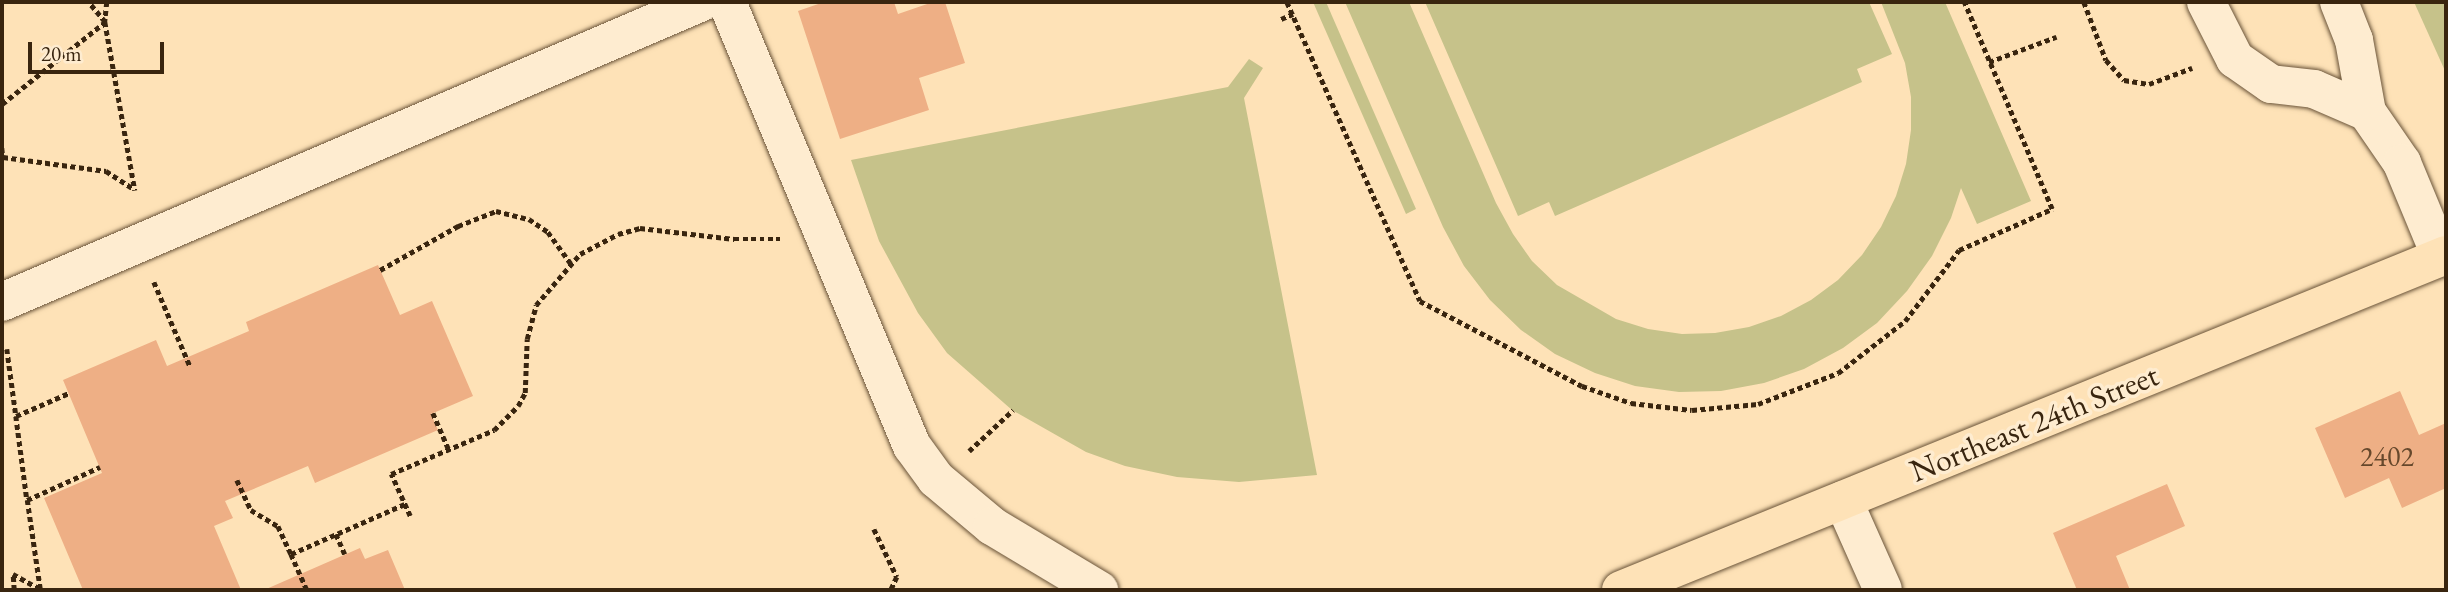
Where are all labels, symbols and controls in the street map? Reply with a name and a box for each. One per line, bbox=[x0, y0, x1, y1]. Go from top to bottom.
scale bar bbox=[32, 28, 168, 72]
text: 20 m bbox=[41, 40, 82, 67]
street label: Northeast 24th Street bbox=[1904, 356, 2164, 490]
house number: 2402 bbox=[2360, 439, 2414, 473]

